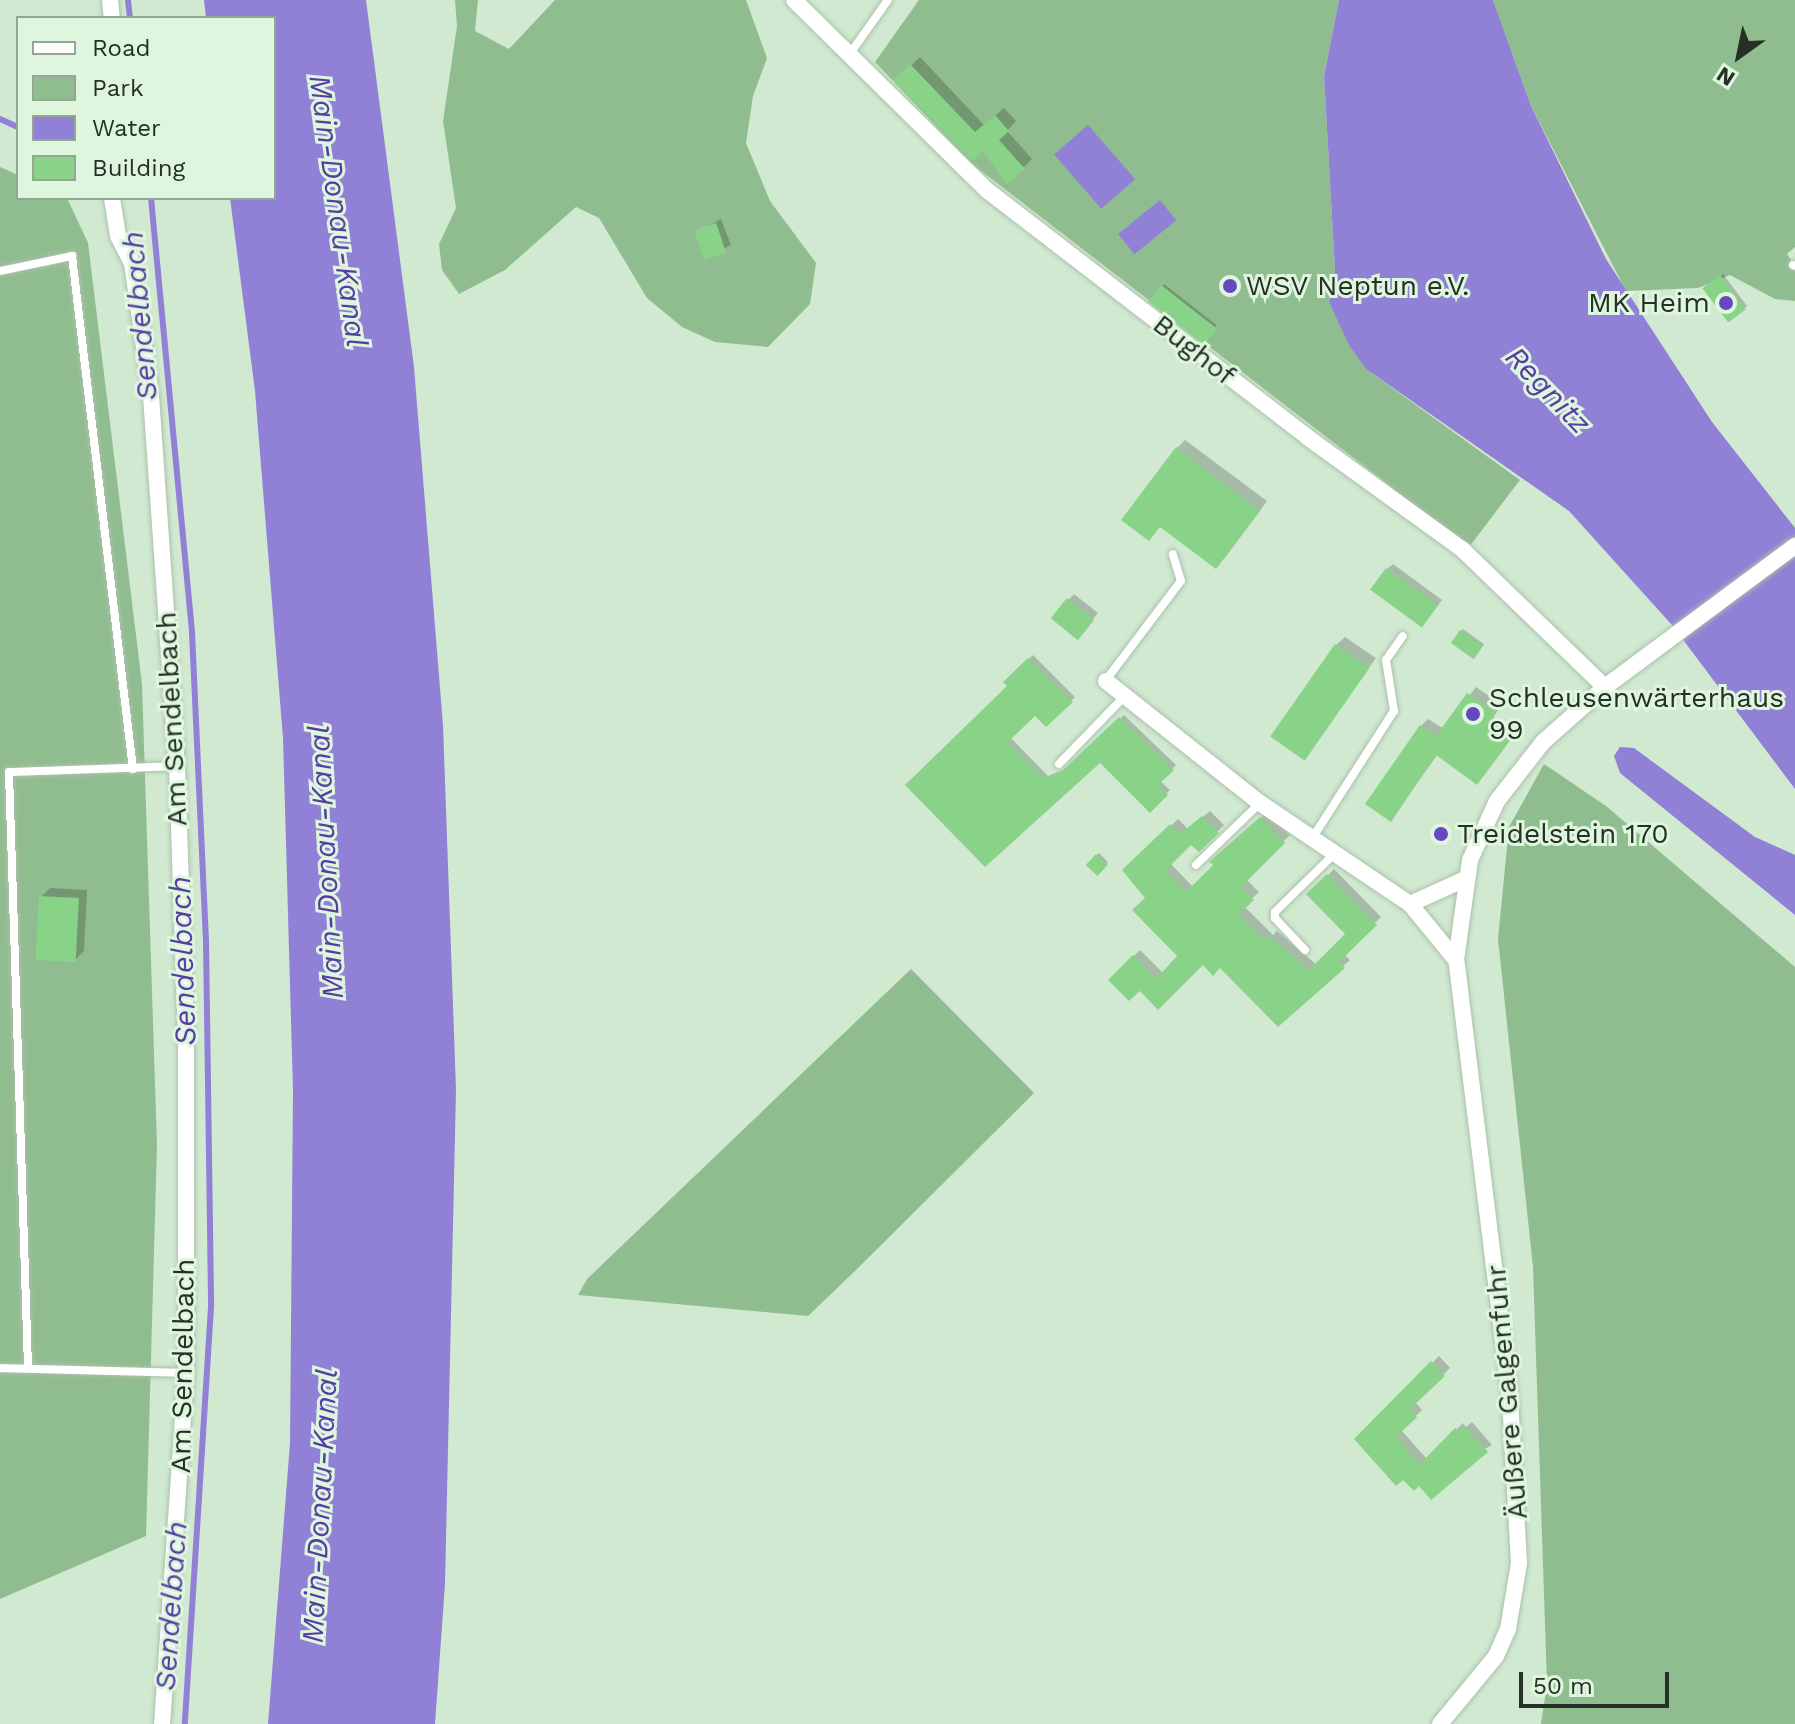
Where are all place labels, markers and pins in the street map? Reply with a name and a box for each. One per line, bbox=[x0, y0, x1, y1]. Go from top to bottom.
place label: WSV Neptun e.V. bbox=[1246, 269, 1470, 303]
marker: WSV Neptun e.V. bbox=[1221, 277, 1239, 295]
place label: MK Heim bbox=[1588, 286, 1710, 320]
marker: MK Heim bbox=[1717, 294, 1735, 312]
place label: Schleusenwärterhaus 99 bbox=[1489, 681, 1784, 747]
marker: Schleusenwärterhaus 99 bbox=[1464, 705, 1482, 723]
place label: Treidelstein 170 bbox=[1457, 817, 1669, 851]
marker: Treidelstein 170 bbox=[1432, 825, 1450, 843]

